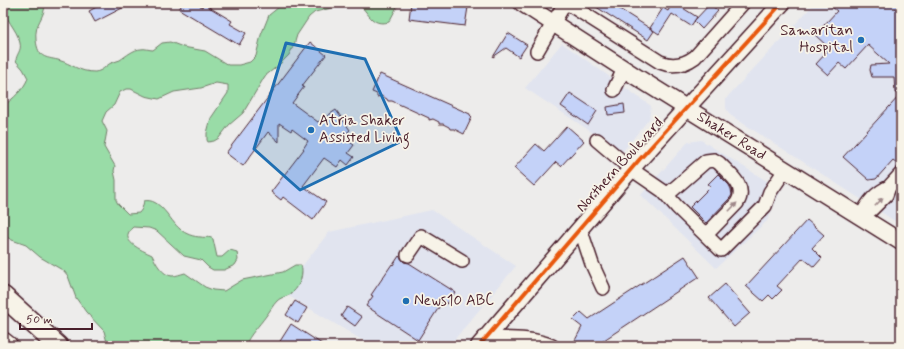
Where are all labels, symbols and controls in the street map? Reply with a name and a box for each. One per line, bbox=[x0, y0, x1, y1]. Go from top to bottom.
place label: Samaritan Hospital bbox=[780, 21, 853, 58]
marker: Samaritan Hospital bbox=[856, 35, 866, 45]
street label: Shaker Road bbox=[693, 107, 770, 165]
place label: Atria Shaker Assisted Living bbox=[319, 111, 410, 149]
street label: Northern Boulevard bbox=[572, 113, 668, 217]
marker: Atria Shaker Assisted Living bbox=[306, 125, 316, 135]
one-way arrow bbox=[874, 197, 884, 207]
one-way arrow bbox=[728, 202, 738, 212]
place label: News10 ABC bbox=[414, 291, 494, 311]
marker: News10 ABC bbox=[401, 296, 411, 306]
scale bar bbox=[20, 305, 92, 331]
text: 50 m bbox=[26, 312, 53, 328]

